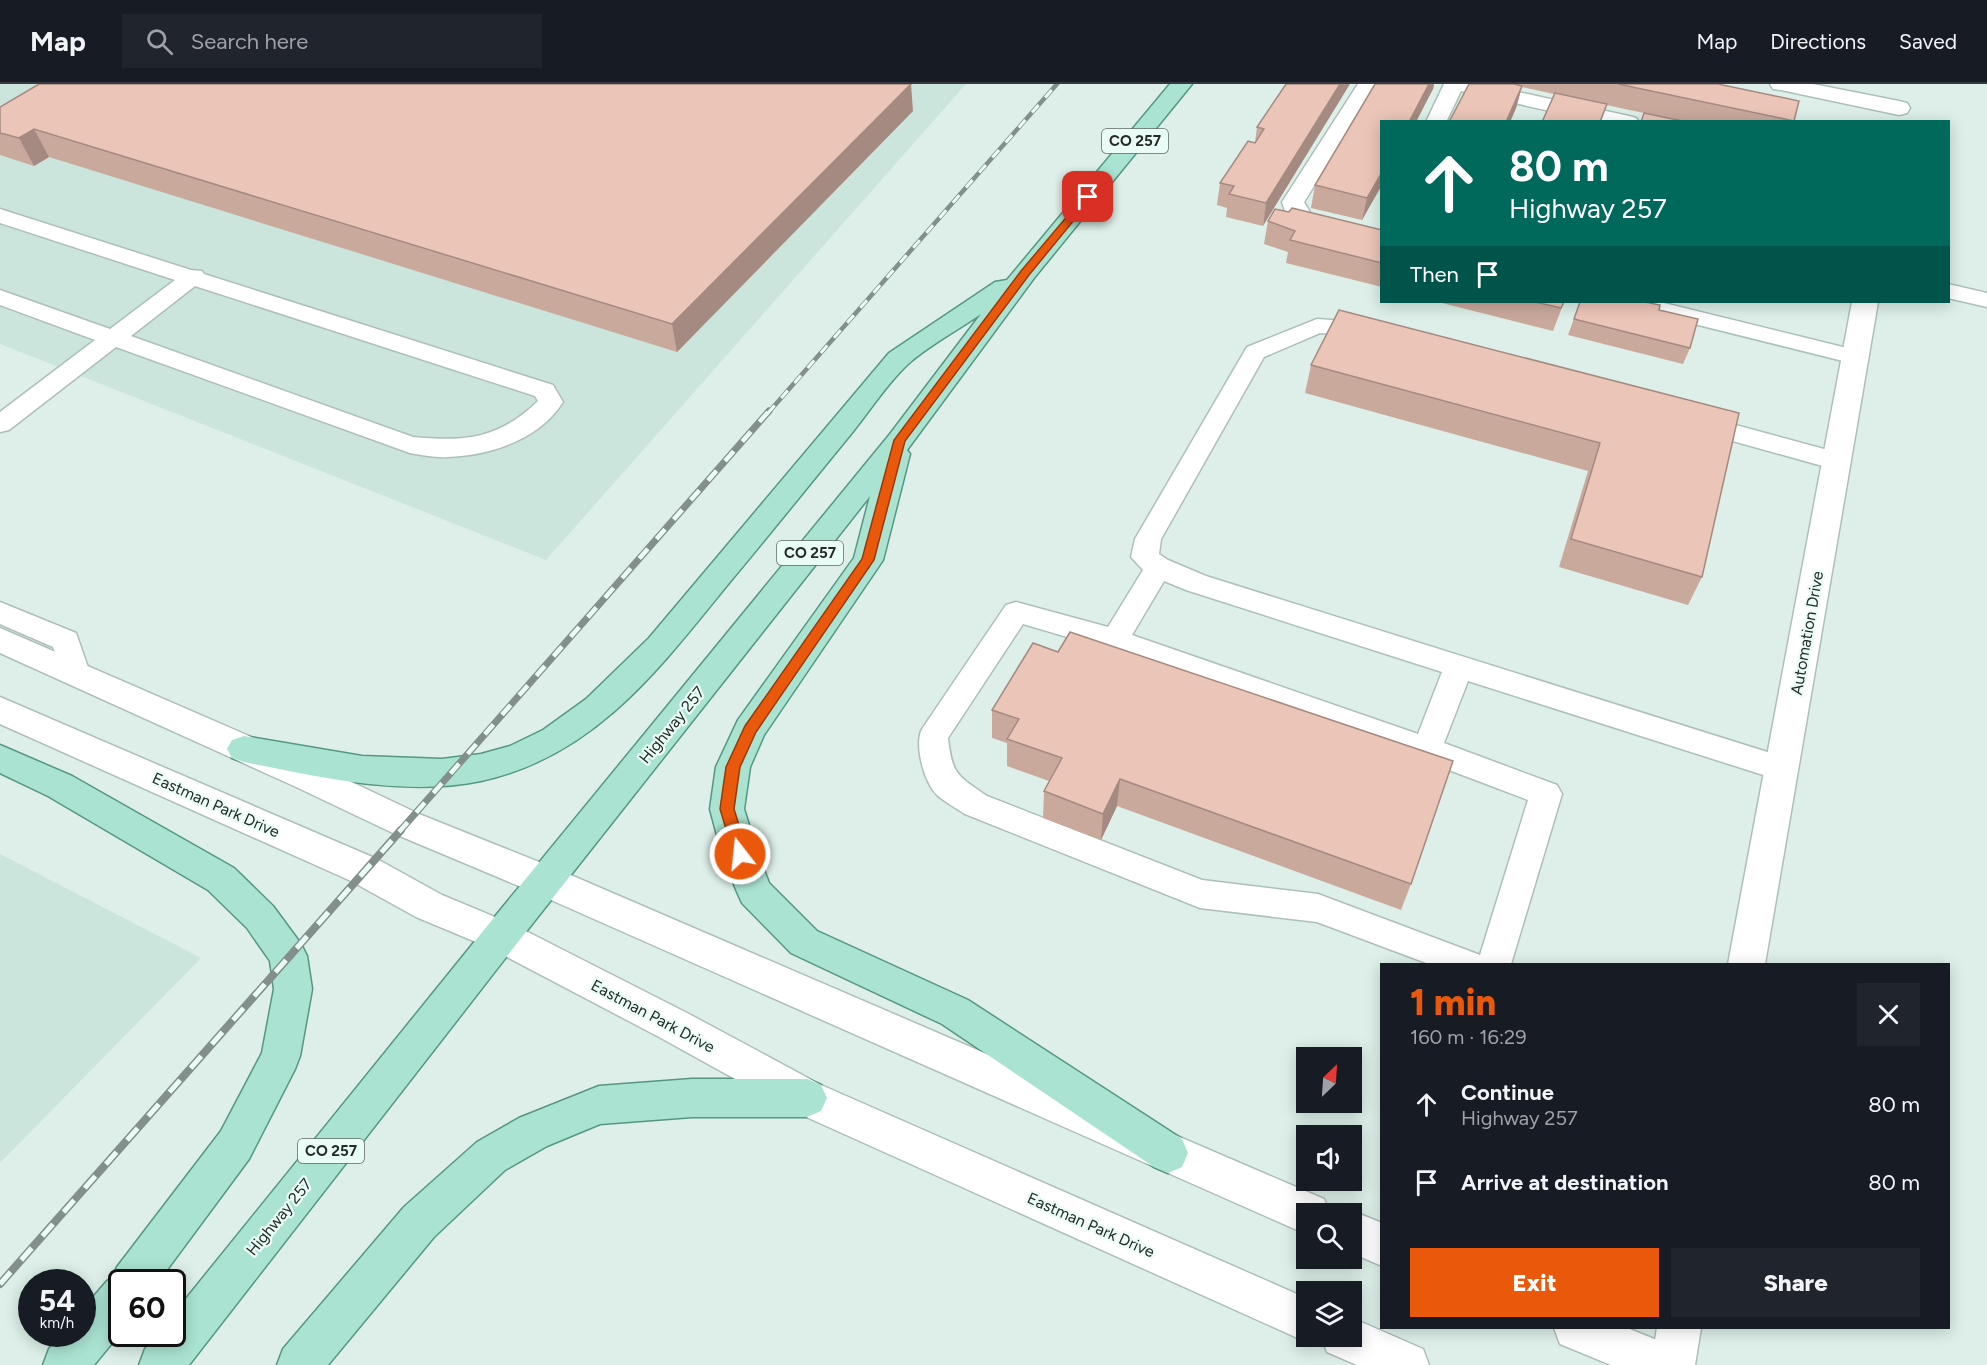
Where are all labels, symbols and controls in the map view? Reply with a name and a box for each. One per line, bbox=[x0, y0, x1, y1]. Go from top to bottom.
search box bbox=[122, 14, 542, 68]
text: Map bbox=[30, 24, 86, 58]
icon: search bbox=[143, 25, 176, 58]
text: Search here bbox=[191, 28, 308, 55]
text: Map bbox=[1696, 29, 1737, 54]
text: Directions bbox=[1770, 29, 1866, 54]
text: Saved bbox=[1899, 29, 1957, 54]
road number: CO 257 bbox=[1102, 129, 1168, 153]
text: 80 m bbox=[1509, 141, 1609, 192]
icon: ahead bbox=[1410, 144, 1488, 222]
pin bbox=[1062, 171, 1113, 222]
icon: arrive bbox=[1071, 180, 1104, 213]
text: Highway 257 bbox=[1509, 192, 1667, 225]
icon: arrive bbox=[1471, 258, 1504, 291]
text: Then bbox=[1410, 261, 1459, 288]
road number: CO 257 bbox=[777, 541, 843, 565]
street label: Automation Drive bbox=[1787, 569, 1827, 697]
street label: Highway 257 bbox=[635, 682, 709, 767]
street label: Eastman Park Drive bbox=[149, 768, 283, 842]
position arrow bbox=[708, 822, 772, 886]
street label: Eastman Park Drive bbox=[588, 975, 718, 1057]
text: 1 min bbox=[1410, 981, 1496, 1024]
button: close bbox=[1857, 983, 1920, 1046]
text: 160 m · 16:29 bbox=[1410, 1025, 1526, 1049]
north arrow bbox=[1296, 1047, 1362, 1113]
map controls bbox=[1296, 1047, 1362, 1347]
text: Continue bbox=[1461, 1079, 1554, 1106]
icon: ahead bbox=[1410, 1088, 1443, 1121]
text: 80 m bbox=[1868, 1091, 1920, 1118]
text: Highway 257 bbox=[1461, 1106, 1578, 1130]
button: sound bbox=[1296, 1125, 1362, 1191]
road number: CO 257 bbox=[298, 1139, 364, 1163]
icon: arrive bbox=[1410, 1166, 1443, 1199]
text: Arrive at destination bbox=[1461, 1169, 1669, 1196]
text: 80 m bbox=[1868, 1169, 1920, 1196]
street label: Highway 257 bbox=[242, 1174, 316, 1259]
street label: Eastman Park Drive bbox=[1024, 1188, 1158, 1262]
button: search bbox=[1296, 1203, 1362, 1269]
button: Exit bbox=[1410, 1248, 1659, 1317]
button: Share bbox=[1671, 1248, 1920, 1317]
speed limit sign: 60 bbox=[108, 1269, 186, 1347]
button: layers bbox=[1296, 1281, 1362, 1347]
text: 54 bbox=[39, 1282, 75, 1319]
text: km/h bbox=[40, 1314, 74, 1332]

